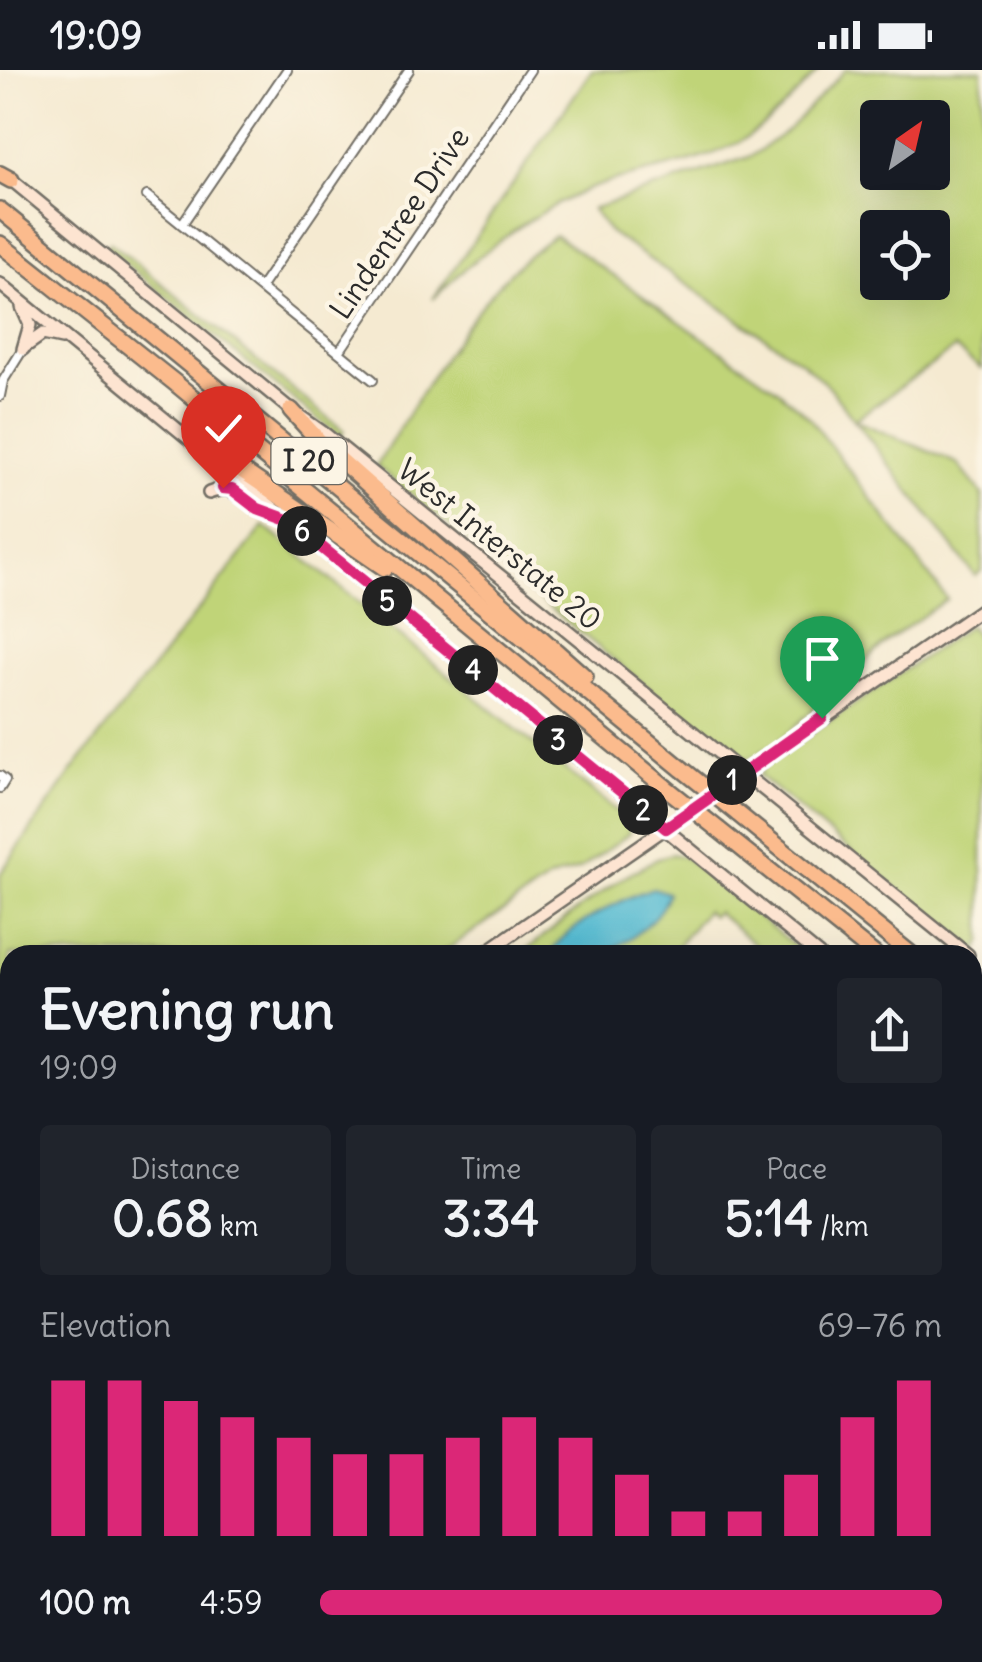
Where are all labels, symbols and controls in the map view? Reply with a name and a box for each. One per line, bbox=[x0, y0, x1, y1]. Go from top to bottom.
text: 19:09 bbox=[50, 12, 142, 59]
north arrow bbox=[860, 100, 950, 190]
map controls bbox=[860, 100, 950, 300]
street label: Lindentree Drive bbox=[321, 120, 477, 326]
button: locate bbox=[860, 210, 950, 300]
pin bbox=[181, 386, 266, 489]
icon: check bbox=[196, 401, 251, 456]
road number: I 20 bbox=[272, 438, 346, 484]
street label: West Interstate 20 bbox=[390, 450, 610, 638]
pin: 6 bbox=[277, 506, 327, 556]
text: 6 bbox=[294, 513, 310, 549]
pin: 5 bbox=[362, 576, 412, 626]
text: 5 bbox=[379, 583, 395, 619]
pin bbox=[780, 616, 865, 719]
icon: arrive bbox=[795, 631, 850, 686]
pin: 4 bbox=[448, 645, 498, 695]
text: 4 bbox=[465, 652, 481, 688]
pin: 3 bbox=[533, 715, 583, 765]
text: 3 bbox=[550, 722, 566, 758]
pin: 1 bbox=[707, 755, 757, 805]
text: 1 bbox=[726, 762, 738, 798]
pin: 2 bbox=[618, 785, 668, 835]
text: 2 bbox=[635, 792, 651, 828]
text: Evening run bbox=[40, 975, 334, 1044]
button: share bbox=[837, 978, 942, 1083]
text: 19:09 bbox=[40, 1047, 118, 1088]
text: Distance bbox=[131, 1151, 240, 1187]
text: Time bbox=[461, 1151, 521, 1187]
text: Pace bbox=[766, 1151, 827, 1187]
text: 0.68 bbox=[112, 1187, 213, 1250]
text: 3:34 bbox=[442, 1187, 539, 1250]
text: 5:14 bbox=[724, 1187, 813, 1250]
text: km bbox=[213, 1208, 259, 1244]
text: /km bbox=[813, 1208, 869, 1244]
text: Elevation bbox=[40, 1305, 171, 1346]
text: 69–76 m bbox=[818, 1305, 942, 1346]
text: 100 m bbox=[40, 1582, 131, 1623]
text: 4:59 bbox=[200, 1582, 263, 1623]

